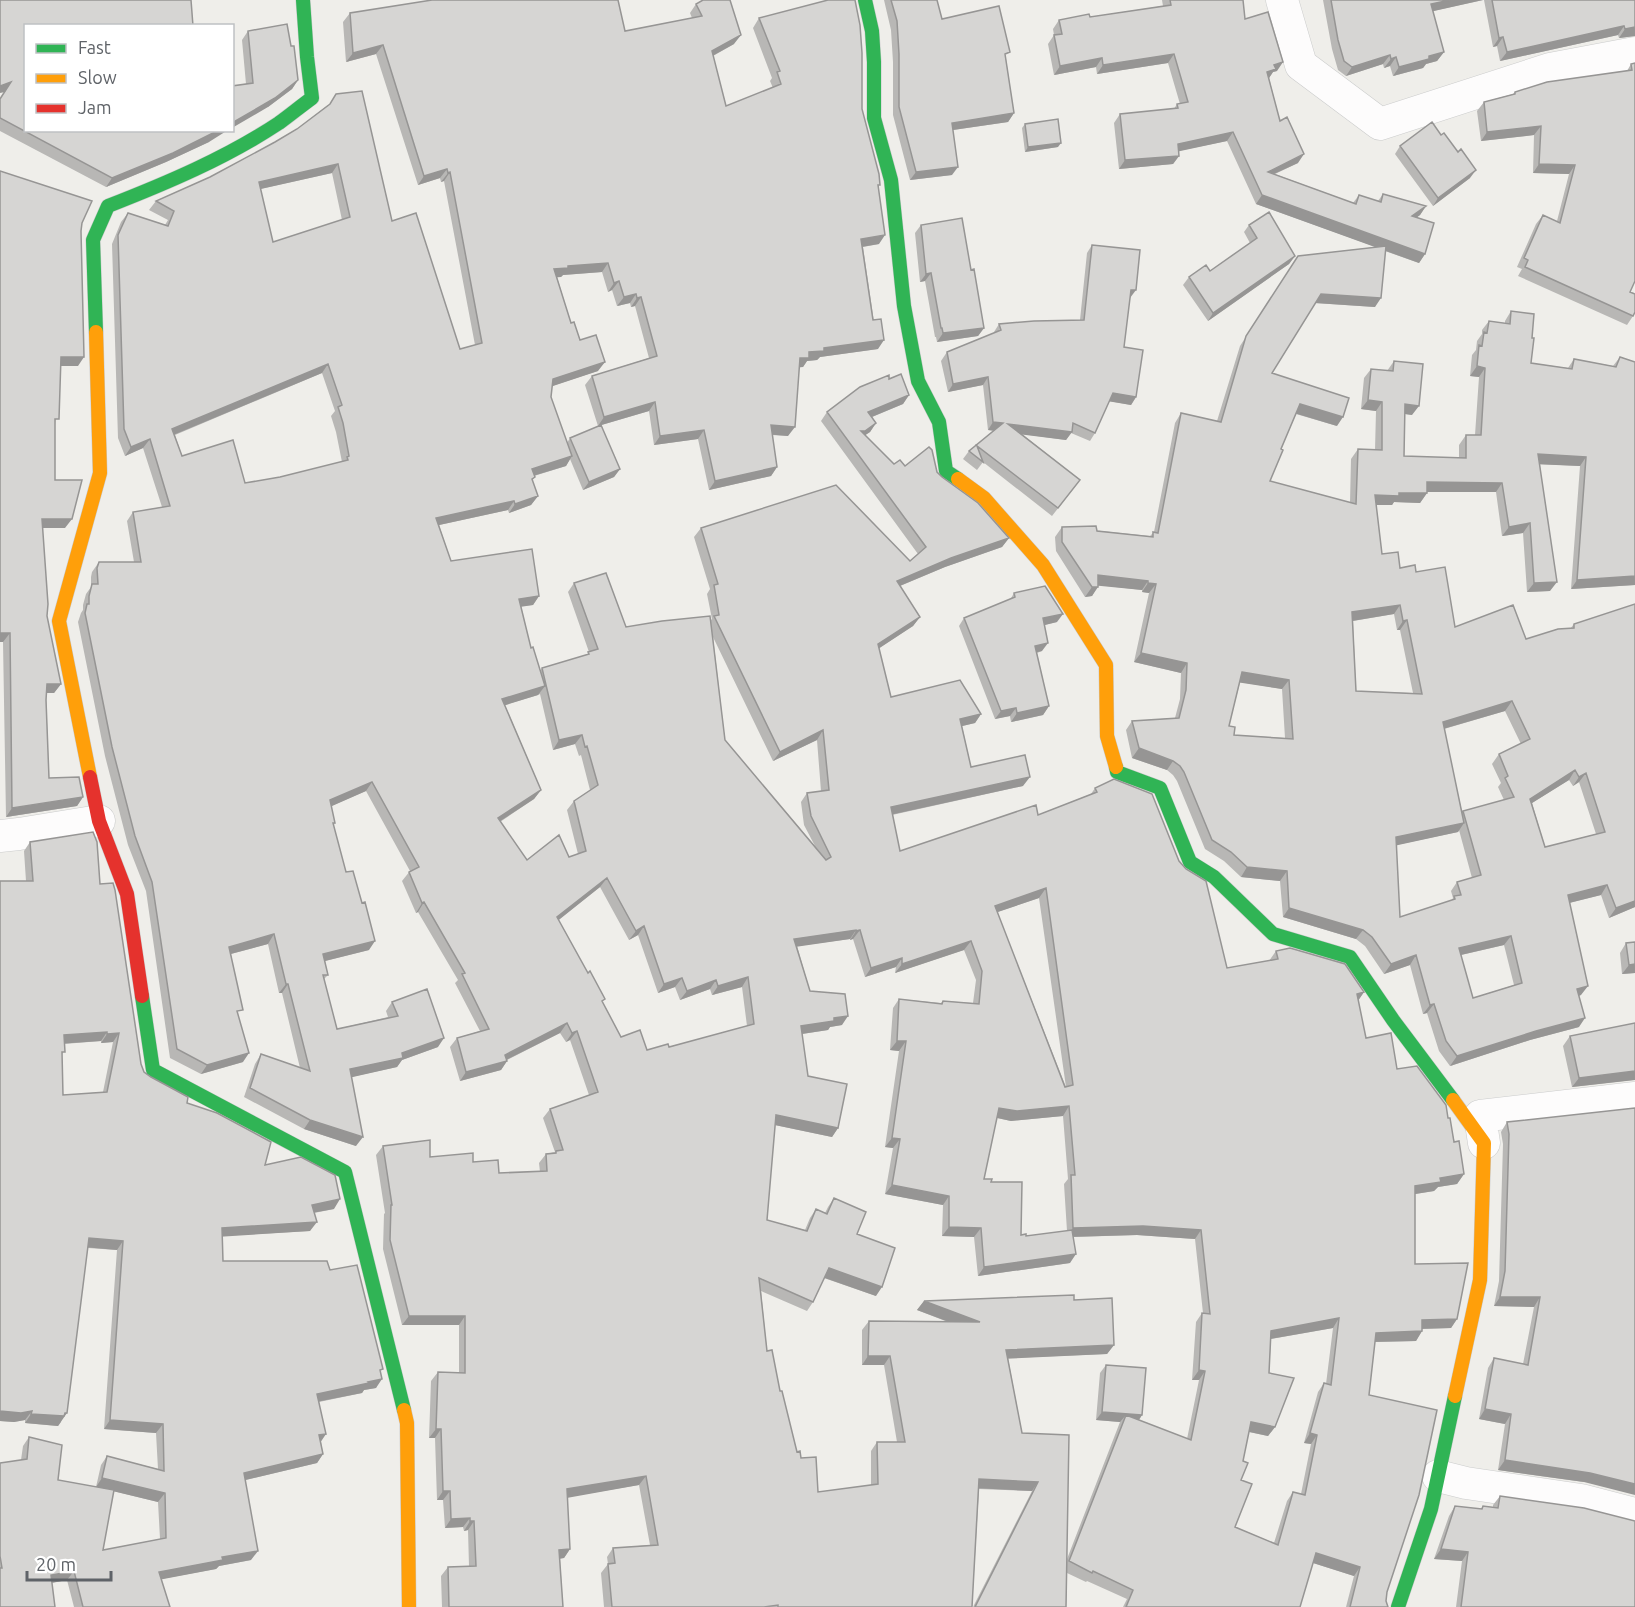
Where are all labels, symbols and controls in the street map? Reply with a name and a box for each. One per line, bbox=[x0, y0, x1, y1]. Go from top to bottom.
legend bbox=[24, 24, 234, 132]
text: Fast bbox=[78, 37, 111, 57]
text: Slow bbox=[78, 67, 117, 87]
text: Jam bbox=[78, 97, 112, 117]
scale bar bbox=[27, 1544, 111, 1582]
text: 20 m bbox=[36, 1554, 76, 1574]

